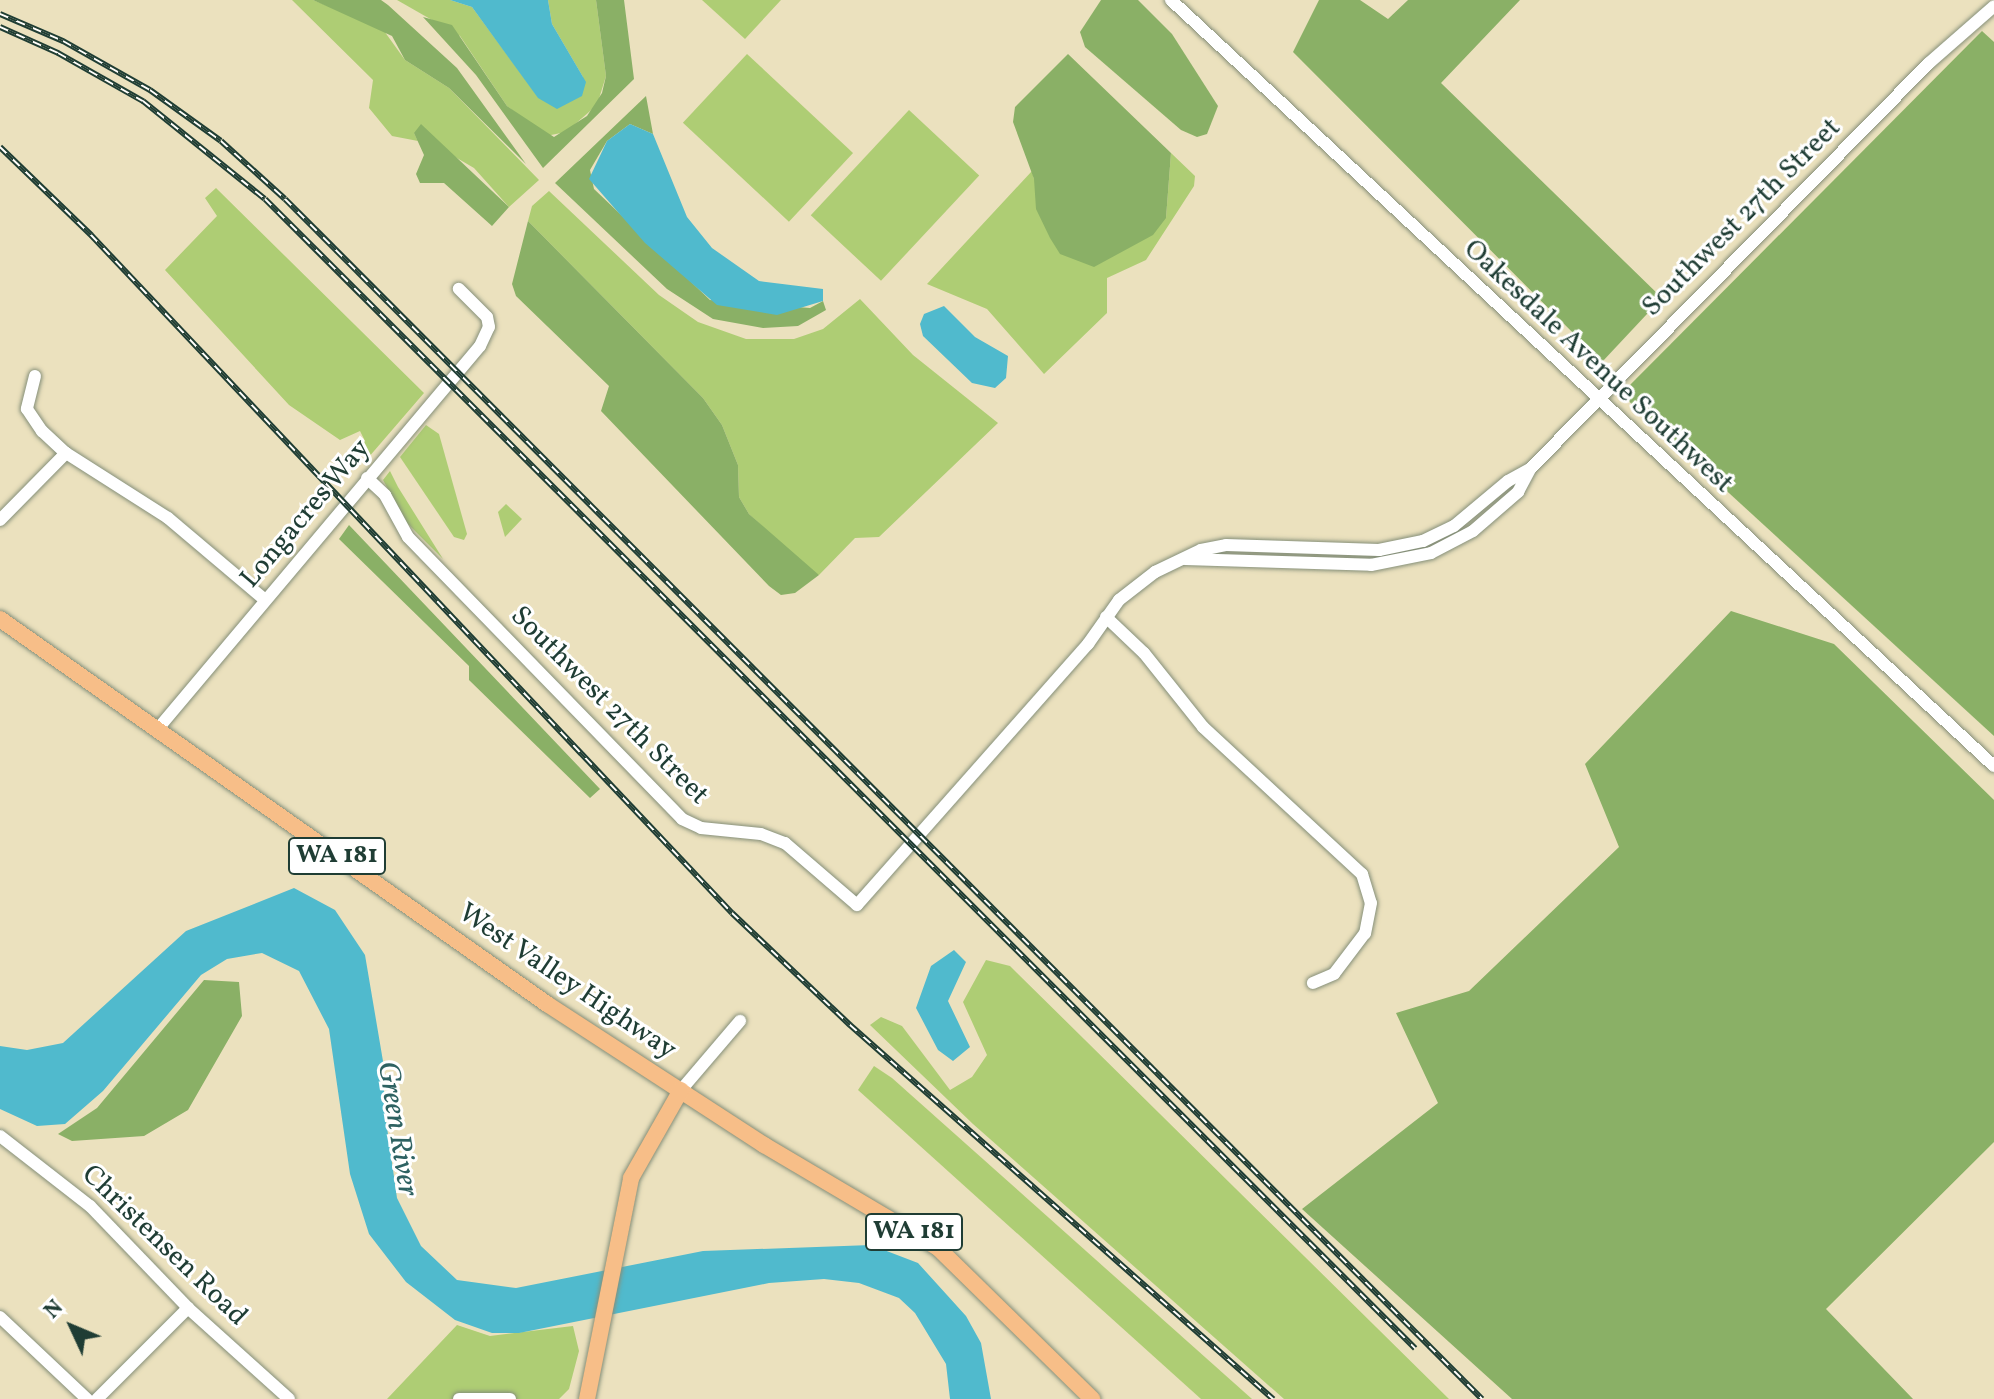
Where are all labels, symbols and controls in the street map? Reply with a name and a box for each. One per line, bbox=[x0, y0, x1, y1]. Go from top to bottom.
street label: Southwest 27th Street bbox=[1636, 112, 1848, 324]
street label: Oakesdale Avenue Southwest bbox=[1456, 233, 1740, 501]
street label: Longacres Way bbox=[234, 432, 378, 596]
street label: Southwest 27th Street bbox=[503, 600, 715, 812]
road number: WA 181 bbox=[287, 834, 387, 878]
street label: West Valley Highway bbox=[451, 896, 683, 1068]
water label: Green River bbox=[369, 1059, 425, 1199]
street label: Christensen Road bbox=[74, 1158, 254, 1334]
road number: WA 181 bbox=[864, 1210, 964, 1254]
north arrow bbox=[32, 1287, 112, 1367]
text: N bbox=[38, 1293, 71, 1327]

